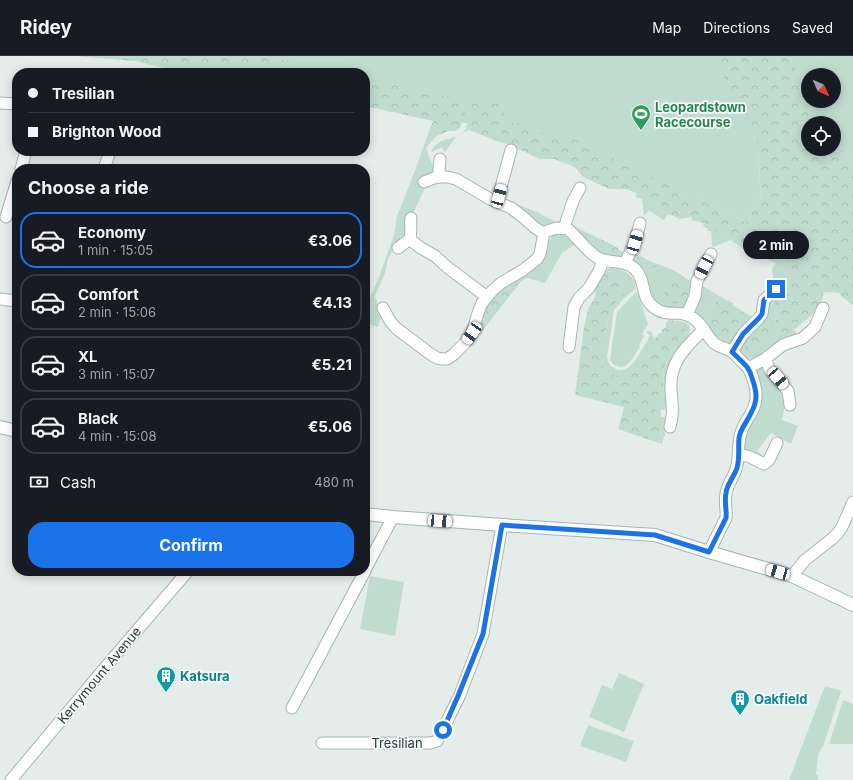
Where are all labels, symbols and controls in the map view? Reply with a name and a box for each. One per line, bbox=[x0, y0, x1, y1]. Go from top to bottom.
text: Ridey bbox=[20, 16, 72, 39]
text: Map bbox=[652, 19, 681, 36]
text: Directions bbox=[703, 19, 770, 36]
text: Saved bbox=[792, 19, 833, 36]
north arrow bbox=[801, 68, 841, 108]
map controls bbox=[801, 68, 841, 156]
text: Tresilian bbox=[52, 84, 114, 103]
place label: Leopardstown Racecourse bbox=[655, 99, 746, 130]
sports icon: Leopardstown Racecourse bbox=[630, 103, 652, 131]
button: locate bbox=[801, 116, 841, 156]
text: Brighton Wood bbox=[52, 122, 161, 141]
text: Choose a ride bbox=[28, 177, 149, 198]
car bbox=[490, 183, 508, 209]
icon: car bbox=[30, 222, 66, 258]
text: Economy bbox=[78, 223, 146, 242]
car bbox=[626, 229, 644, 255]
text: €3.06 bbox=[308, 231, 352, 250]
callout: 2 min bbox=[743, 231, 809, 259]
text: 2 min bbox=[759, 237, 793, 253]
text: 1 min · 15:05 bbox=[78, 242, 153, 258]
car bbox=[693, 254, 715, 280]
route end bbox=[767, 280, 785, 298]
icon: car bbox=[30, 284, 66, 320]
text: Comfort bbox=[78, 285, 139, 304]
text: €4.13 bbox=[312, 293, 352, 312]
text: 2 min · 15:06 bbox=[78, 304, 156, 320]
car bbox=[460, 320, 484, 346]
icon: car bbox=[30, 346, 66, 382]
text: XL bbox=[78, 347, 98, 366]
text: €5.21 bbox=[312, 355, 352, 374]
car bbox=[766, 365, 790, 391]
text: 3 min · 15:07 bbox=[78, 366, 155, 382]
icon: car bbox=[30, 408, 66, 444]
text: Black bbox=[78, 409, 118, 428]
text: €5.06 bbox=[308, 417, 352, 436]
text: 4 min · 15:08 bbox=[78, 428, 157, 444]
icon: cash bbox=[28, 471, 50, 493]
text: Cash bbox=[60, 473, 96, 492]
text: 480 m bbox=[314, 474, 354, 490]
car bbox=[428, 514, 452, 528]
button: Confirm bbox=[28, 522, 354, 568]
car bbox=[765, 563, 791, 581]
street label: Kerrymount Avenue bbox=[54, 623, 144, 727]
building icon: Katsura bbox=[155, 665, 177, 693]
place label: Katsura bbox=[180, 668, 230, 684]
building icon: Oakfield bbox=[729, 688, 751, 716]
place label: Oakfield bbox=[754, 691, 807, 707]
route start bbox=[434, 721, 452, 739]
street label: Tresilian bbox=[371, 735, 423, 751]

